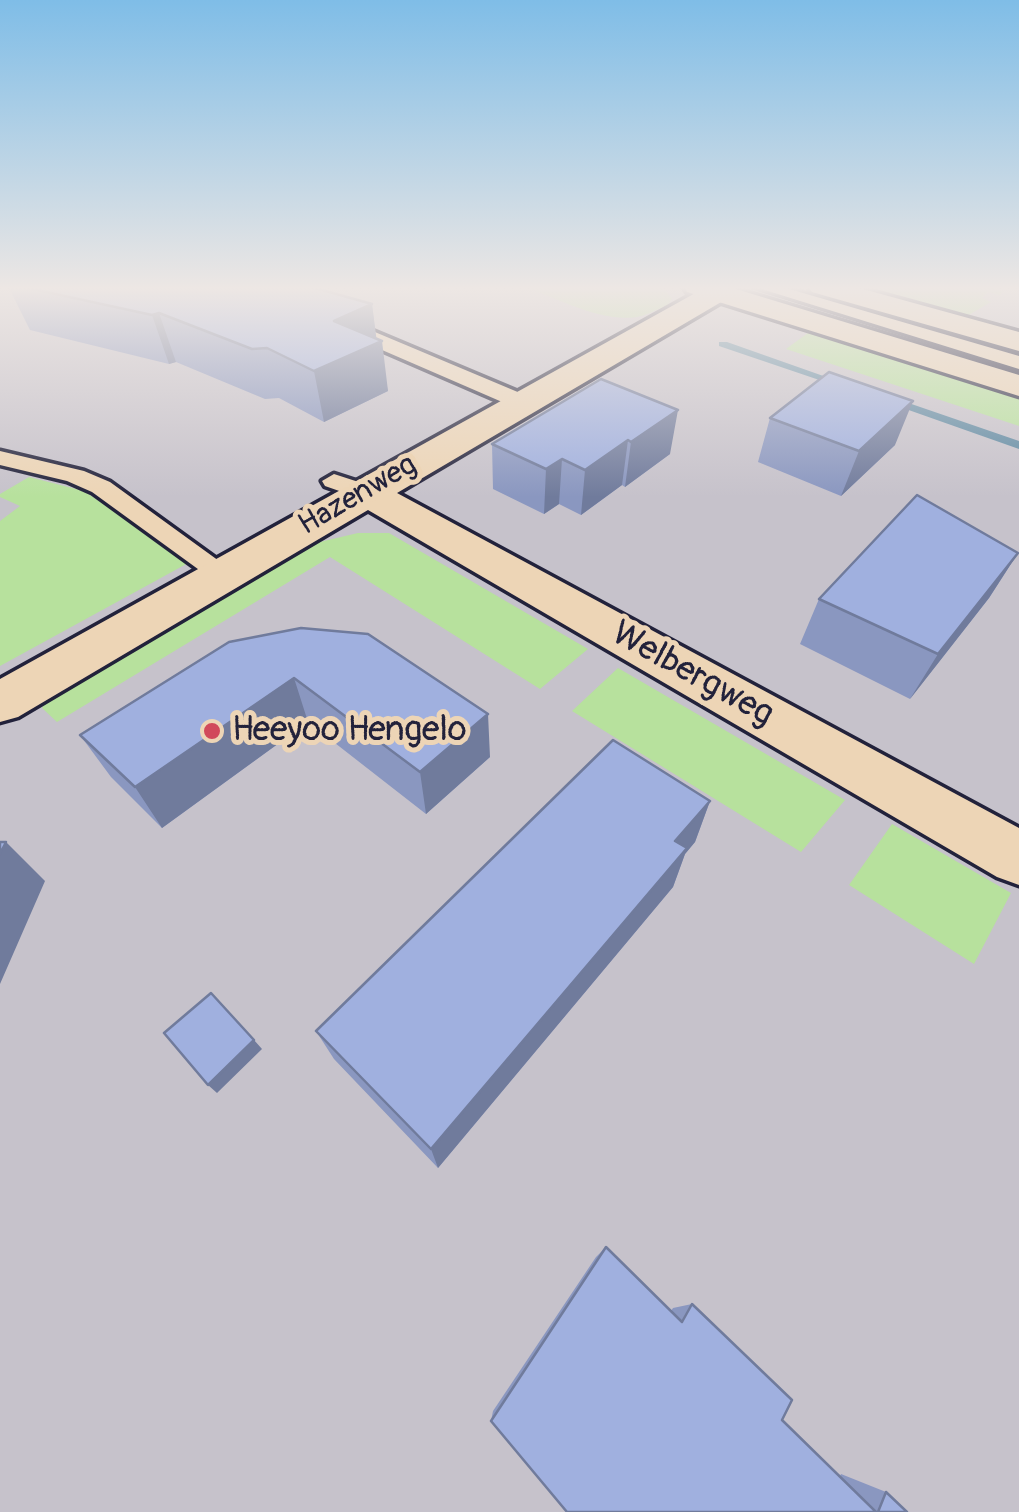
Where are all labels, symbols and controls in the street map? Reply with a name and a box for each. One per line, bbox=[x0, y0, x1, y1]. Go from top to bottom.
street label: Hazenweg bbox=[293, 448, 423, 544]
street label: Welbergweg bbox=[604, 613, 780, 737]
place label: Heeyoo Hengelo bbox=[232, 710, 466, 752]
marker: Heeyoo Hengelo bbox=[201, 720, 223, 742]

